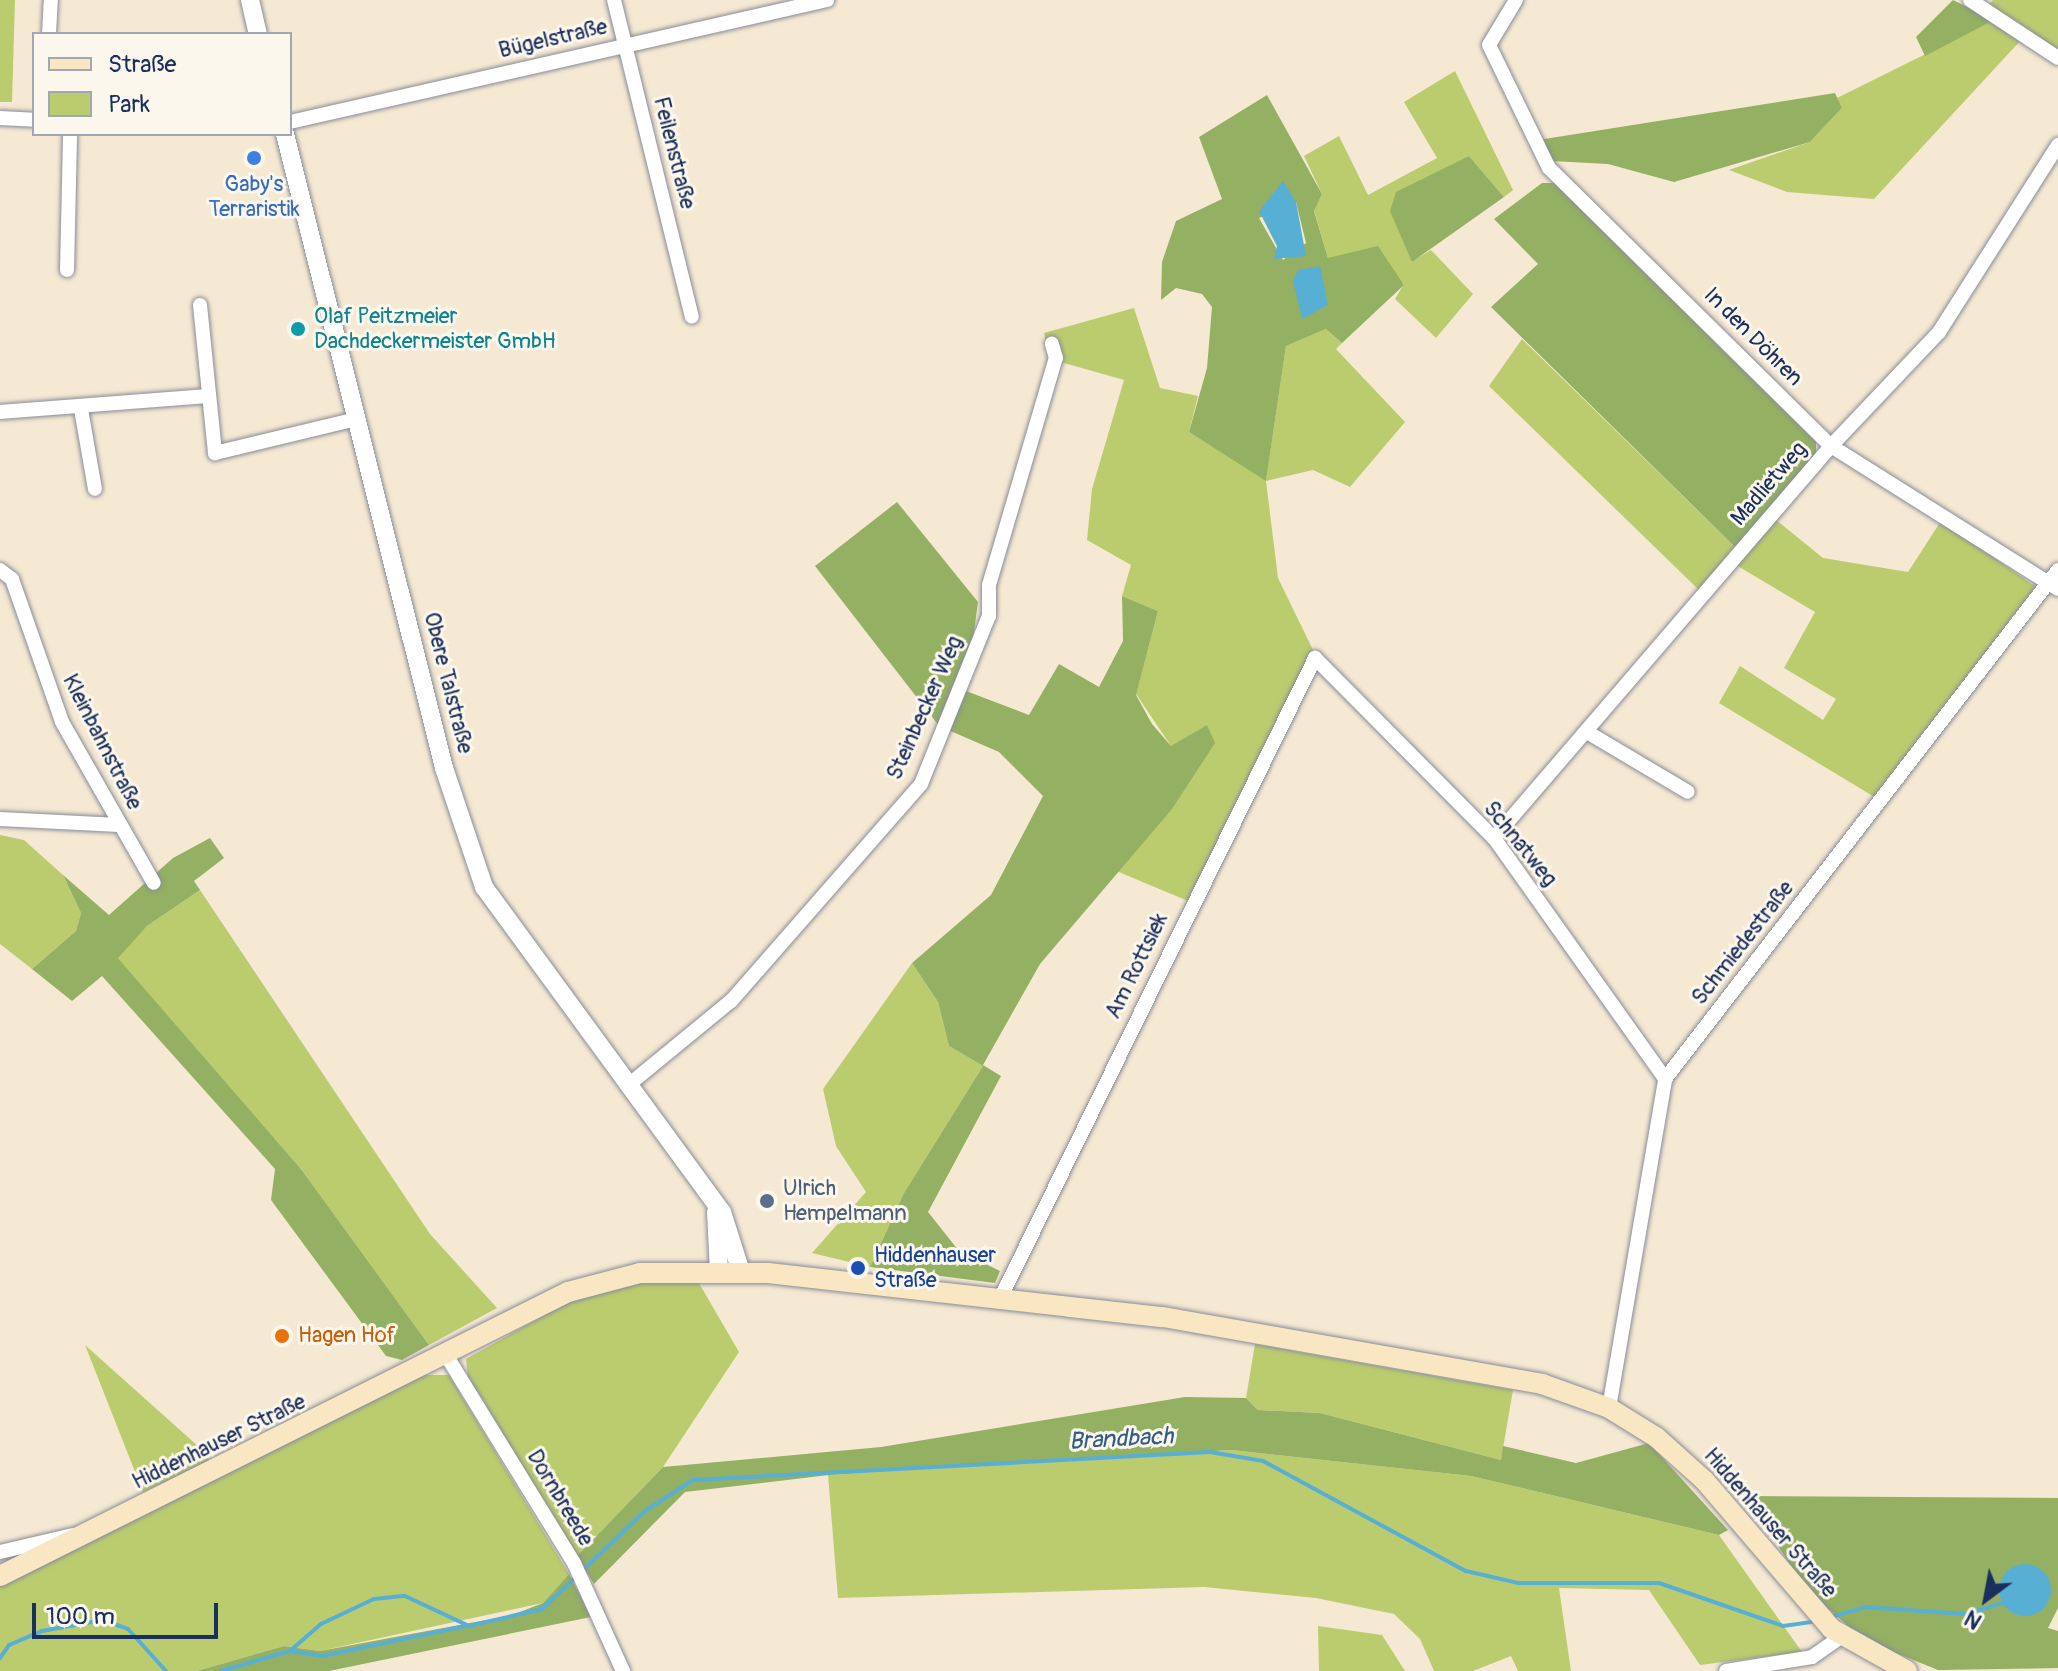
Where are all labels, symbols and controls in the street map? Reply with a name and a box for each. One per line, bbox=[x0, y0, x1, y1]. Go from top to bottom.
street label: Bügelstraße bbox=[496, 14, 610, 64]
legend bbox=[32, 32, 292, 136]
text: Straße bbox=[108, 50, 176, 79]
text: Park bbox=[108, 90, 150, 119]
street label: Feilenstraße bbox=[647, 94, 701, 212]
marker: Gaby's Terraristik bbox=[245, 149, 263, 167]
place label: Gaby's Terraristik bbox=[208, 171, 300, 222]
street label: In den Döhren bbox=[1698, 282, 1808, 392]
place label: Olaf Peitzmeier Dachdeckermeister GmbH bbox=[314, 303, 556, 354]
marker: Olaf Peitzmeier Dachdeckermeister GmbH bbox=[289, 320, 307, 338]
street label: Madlietweg bbox=[1725, 437, 1813, 531]
street label: Obere Talstraße bbox=[418, 610, 478, 756]
street label: Steinbecker Weg bbox=[881, 632, 969, 784]
street label: Kleinbahnstraße bbox=[57, 670, 147, 814]
street label: Schnatweg bbox=[1478, 796, 1562, 892]
street label: Schmiedestraße bbox=[1686, 876, 1800, 1010]
street label: Am Rottsiek bbox=[1100, 909, 1174, 1023]
place label: Ulrich Hempelmann bbox=[783, 1175, 907, 1226]
marker: Ulrich Hempelmann bbox=[758, 1192, 776, 1210]
place label: Hiddenhauser Straße bbox=[874, 1242, 996, 1294]
marker: Hiddenhauser Straße bbox=[849, 1259, 867, 1277]
place label: Hagen Hof bbox=[298, 1323, 396, 1349]
marker: Hagen Hof bbox=[273, 1327, 291, 1345]
street label: Hiddenhauser Straße bbox=[128, 1389, 310, 1495]
water label: Brandbach bbox=[1068, 1422, 1174, 1456]
street label: Hiddenhauser Straße bbox=[1698, 1443, 1842, 1603]
street label: Dornbreede bbox=[521, 1445, 599, 1551]
north arrow bbox=[1946, 1559, 2026, 1639]
scale bar bbox=[36, 1587, 222, 1637]
text: 100 m bbox=[46, 1602, 115, 1631]
text: N bbox=[1960, 1604, 1987, 1635]

